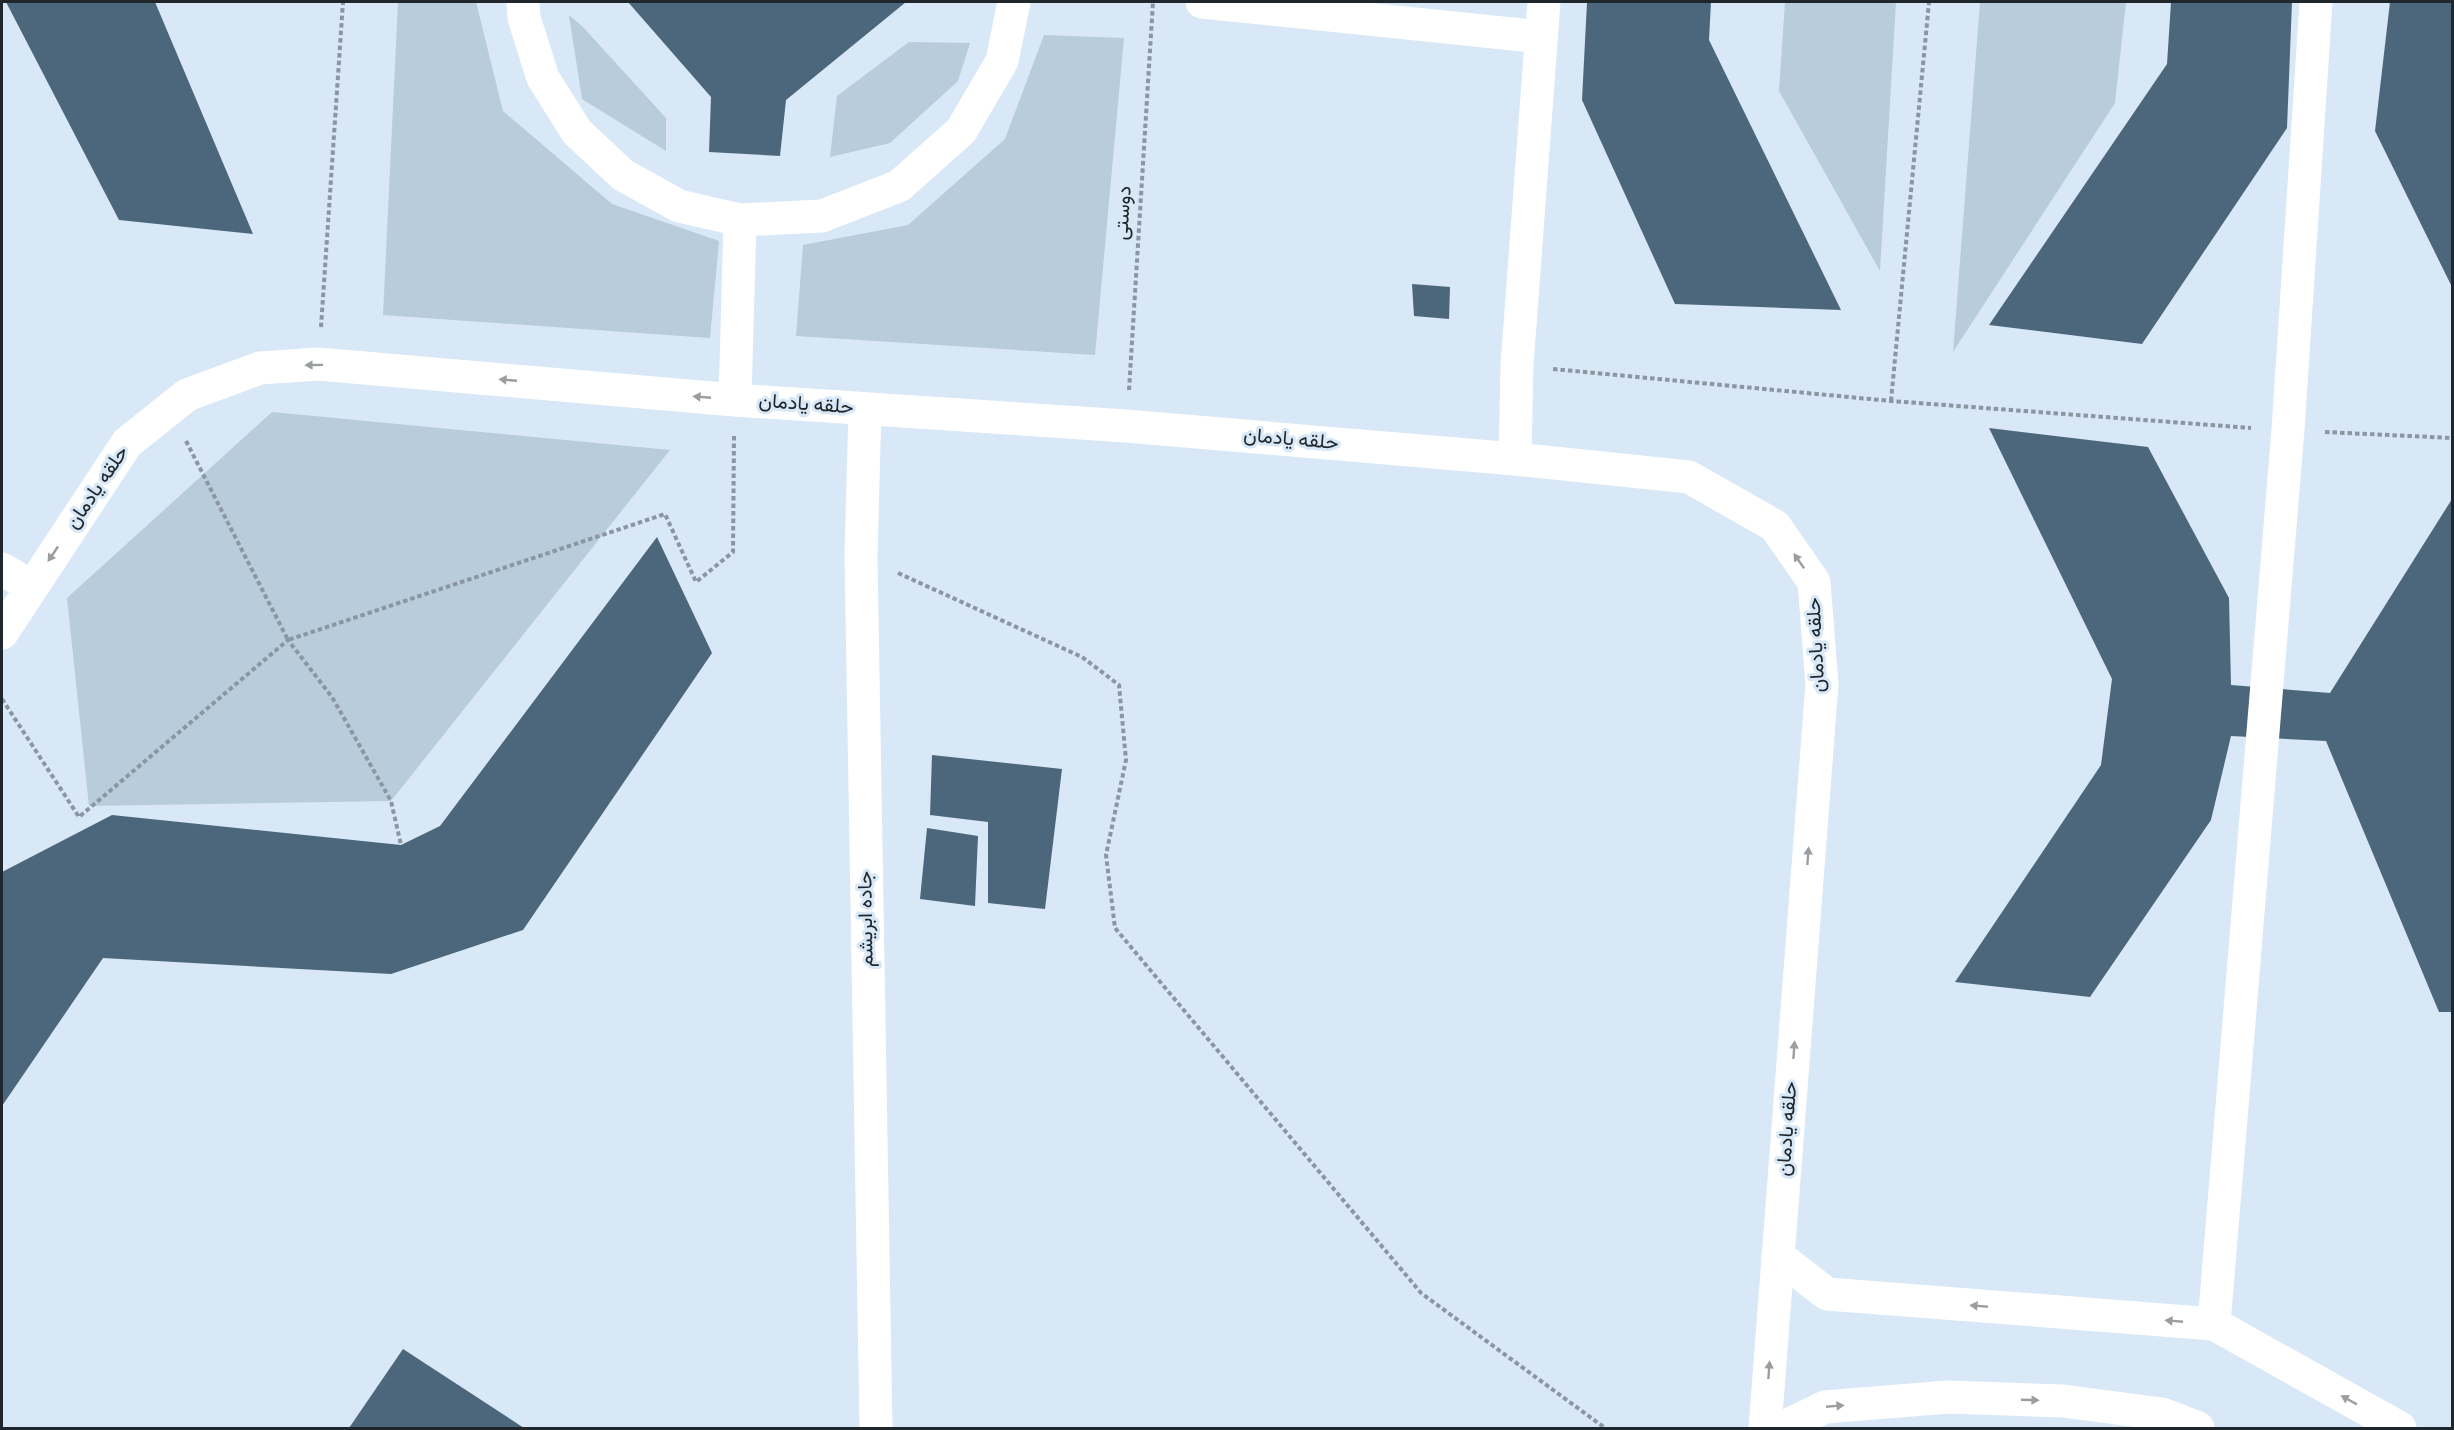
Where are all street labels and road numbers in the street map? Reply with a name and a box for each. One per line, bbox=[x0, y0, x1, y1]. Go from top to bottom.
street label: دوستی bbox=[1109, 185, 1139, 241]
street label: حلقه یادمان bbox=[758, 389, 854, 421]
street label: حلقه یادمان bbox=[1242, 423, 1340, 457]
street label: حلقه یادمان bbox=[61, 441, 135, 535]
street label: حلقه یادمان bbox=[1802, 597, 1832, 693]
street label: جاده ابریشم bbox=[853, 871, 881, 967]
street label: حلقه یادمان bbox=[1772, 1081, 1804, 1177]

